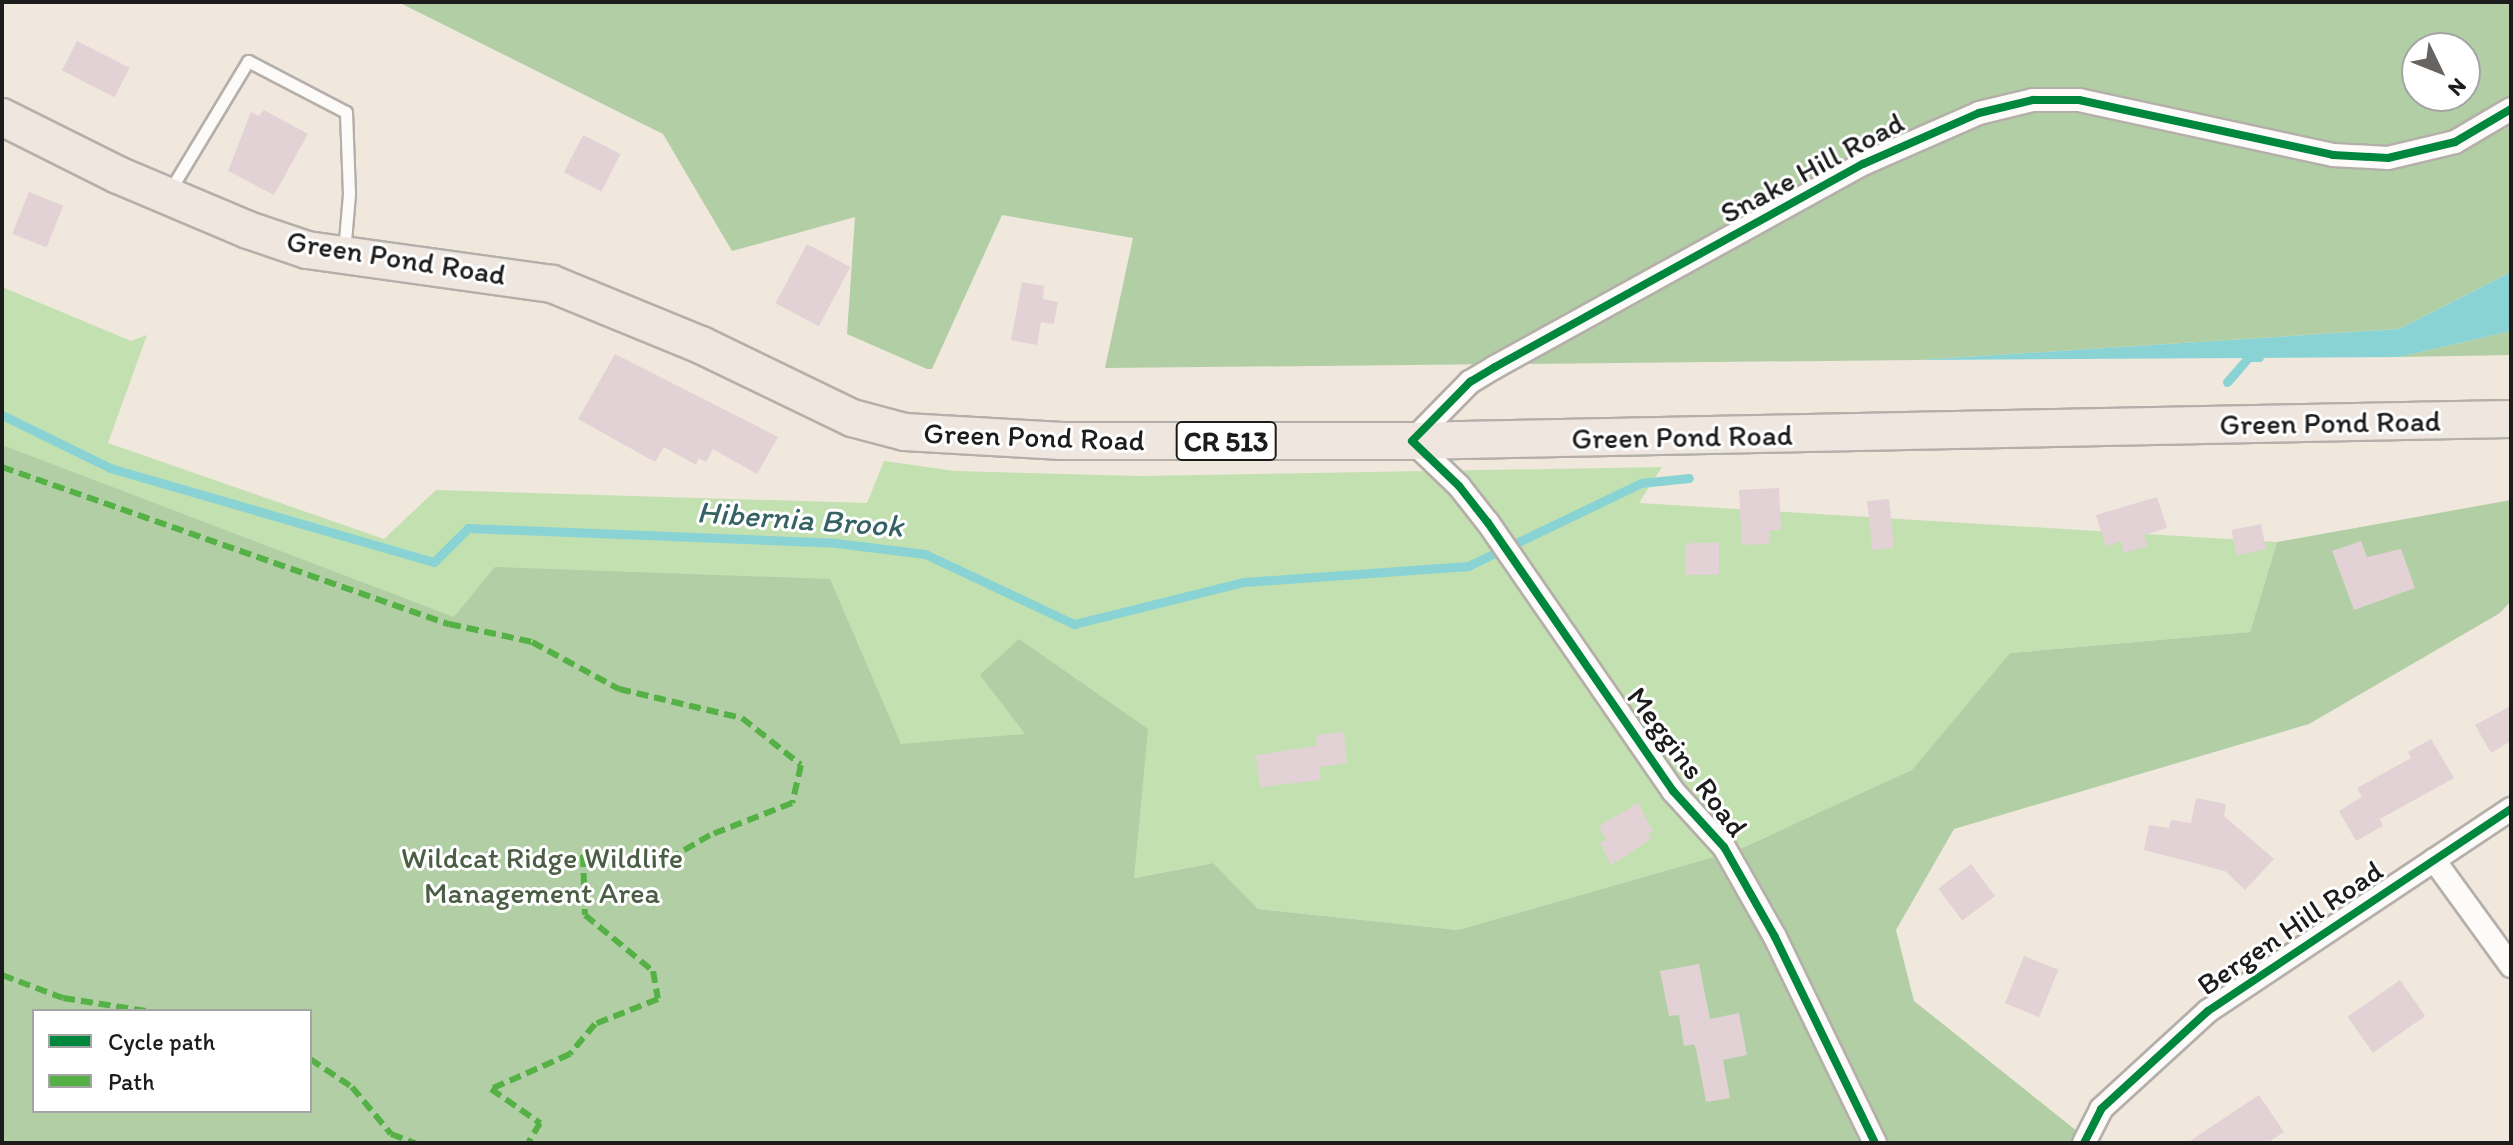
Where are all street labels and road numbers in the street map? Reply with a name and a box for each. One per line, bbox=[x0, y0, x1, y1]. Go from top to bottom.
street label: Snake Hill Road bbox=[1714, 105, 1910, 231]
street label: Green Pond Road bbox=[285, 223, 507, 293]
street label: Green Pond Road bbox=[2220, 403, 2440, 443]
street label: Green Pond Road bbox=[924, 415, 1144, 459]
road number: CR 513 bbox=[1174, 417, 1278, 465]
street label: Green Pond Road bbox=[1572, 417, 1792, 457]
street label: Meggins Road bbox=[1619, 680, 1755, 844]
street label: Bergen Hill Road bbox=[2191, 853, 2389, 1003]

